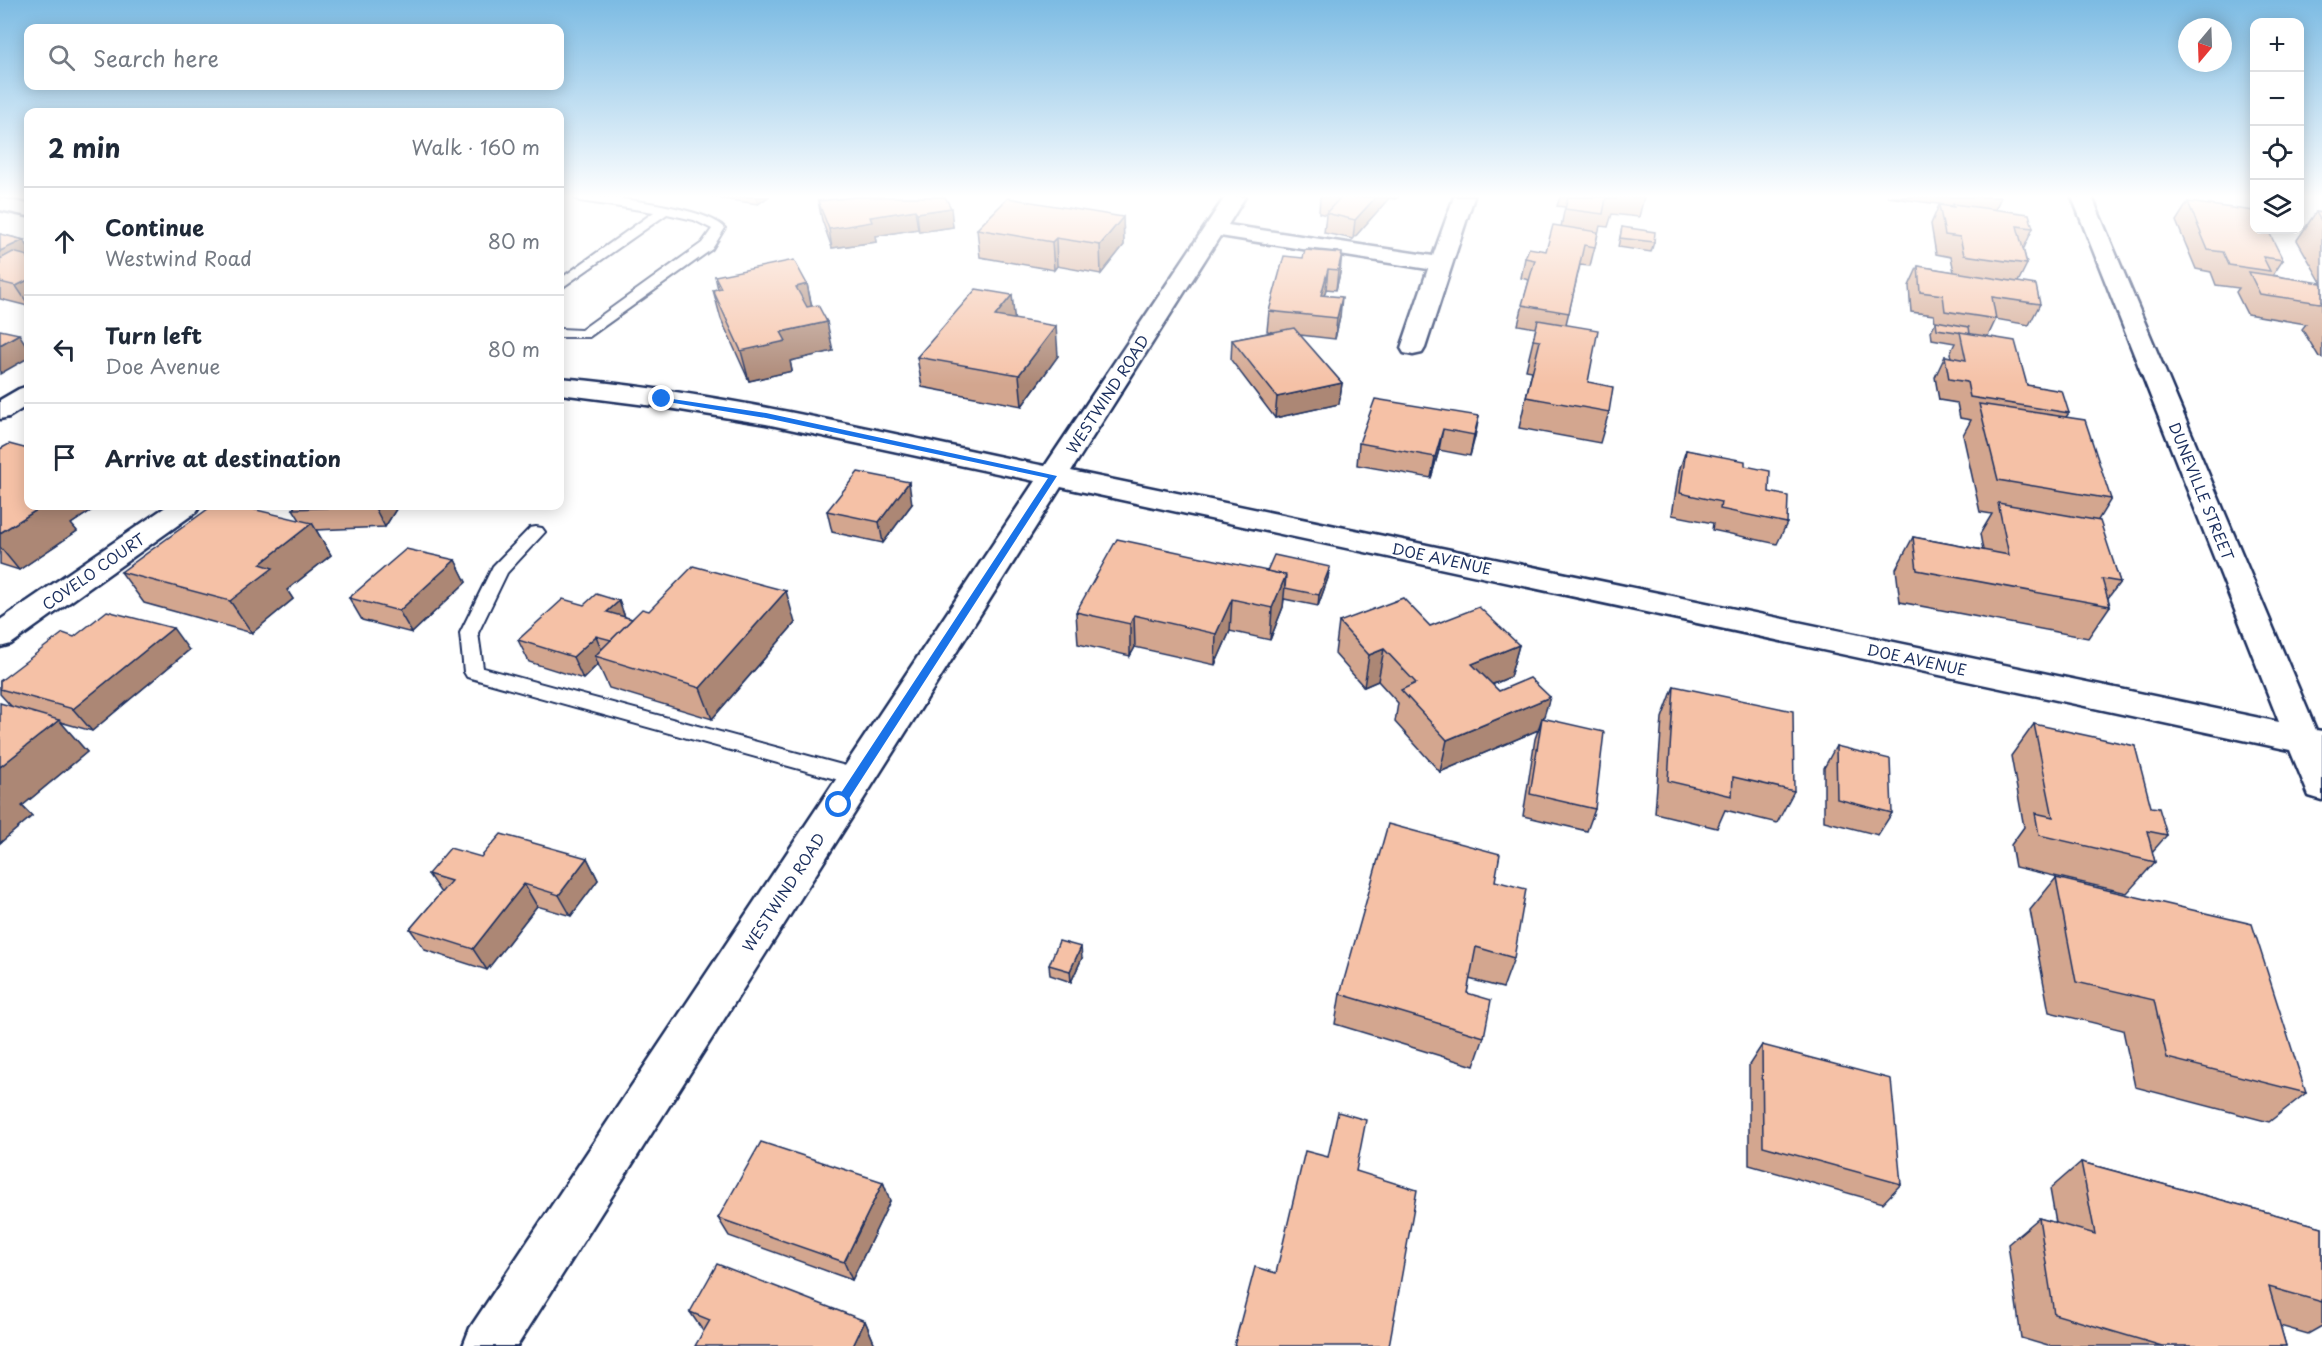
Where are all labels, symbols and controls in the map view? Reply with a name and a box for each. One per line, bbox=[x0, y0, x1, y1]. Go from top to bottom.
north arrow bbox=[2178, 18, 2232, 72]
map controls bbox=[2250, 18, 2304, 234]
button: + bbox=[2250, 18, 2304, 72]
search box bbox=[24, 24, 564, 90]
icon: search bbox=[45, 41, 78, 74]
text: Search here bbox=[93, 41, 219, 74]
button: − bbox=[2250, 72, 2304, 126]
button: locate bbox=[2250, 126, 2304, 180]
text: 2 min bbox=[48, 128, 121, 167]
text: Walk · 160 m bbox=[412, 132, 540, 162]
button: layers bbox=[2250, 180, 2304, 234]
text: Continue bbox=[105, 210, 204, 243]
icon: ahead bbox=[48, 225, 81, 258]
text: 80 m bbox=[488, 226, 540, 256]
text: Westwind Road bbox=[105, 243, 252, 273]
text: Turn left bbox=[105, 318, 202, 351]
street label: WESTWIND ROAD bbox=[1060, 330, 1154, 458]
icon: left bbox=[48, 333, 81, 366]
text: 80 m bbox=[488, 334, 540, 364]
text: Doe Avenue bbox=[105, 351, 220, 381]
route end bbox=[648, 385, 674, 411]
street label: DUNEVILLE STREET bbox=[2164, 418, 2241, 564]
icon: arrive bbox=[48, 441, 81, 474]
text: Arrive at destination bbox=[105, 441, 341, 474]
street label: COVELO COURT bbox=[37, 526, 150, 615]
street label: DOE AVENUE bbox=[1390, 536, 1494, 580]
street label: DOE AVENUE bbox=[1865, 637, 1969, 681]
route start bbox=[825, 791, 851, 817]
street label: WESTWIND ROAD bbox=[736, 828, 830, 956]

